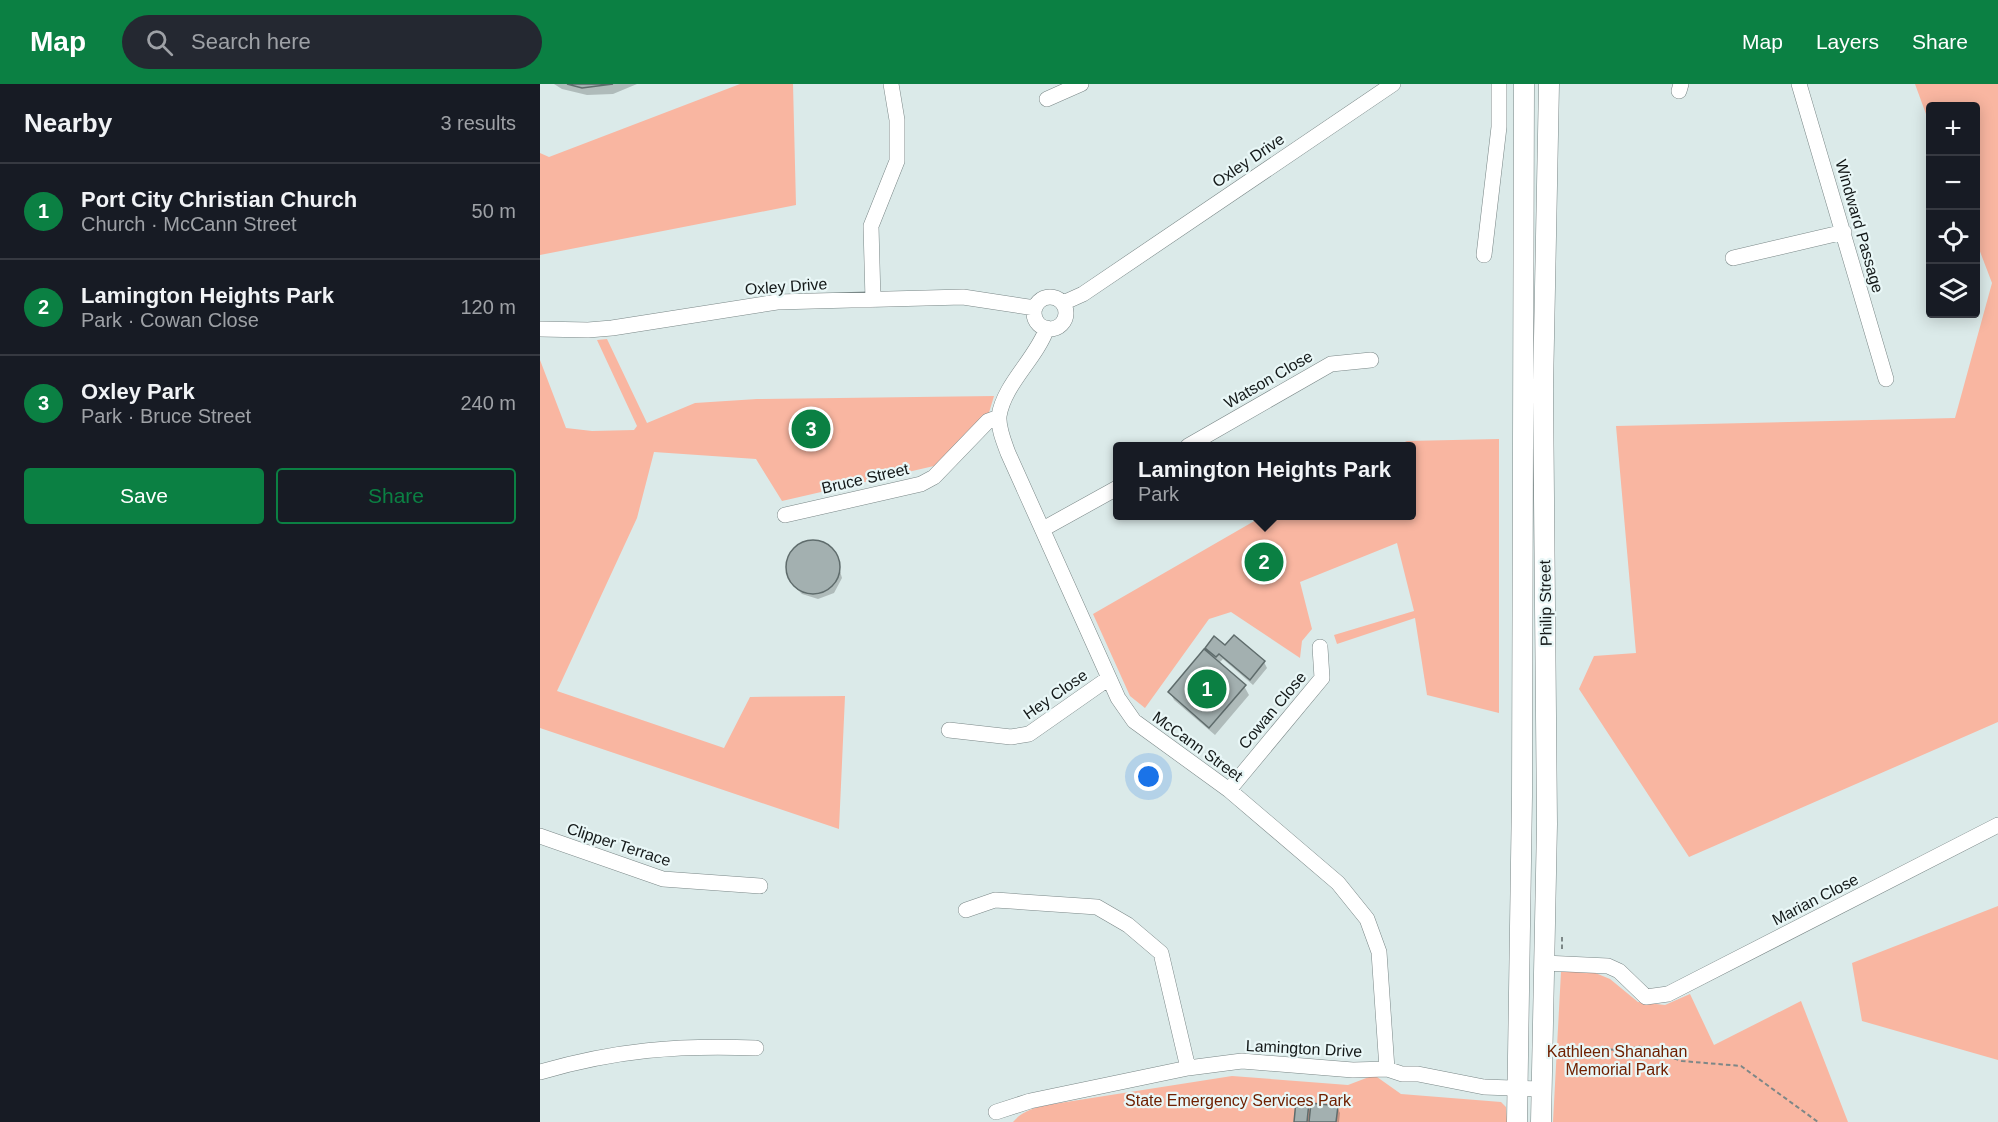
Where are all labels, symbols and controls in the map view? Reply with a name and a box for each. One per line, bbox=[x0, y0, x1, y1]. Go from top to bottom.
search box bbox=[122, 15, 542, 69]
text: Map bbox=[30, 26, 86, 57]
icon: search bbox=[143, 26, 176, 59]
text: Search here bbox=[191, 29, 311, 54]
text: Map bbox=[1742, 30, 1783, 53]
text: Layers bbox=[1816, 30, 1879, 53]
text: Share bbox=[1912, 30, 1968, 53]
map controls bbox=[1926, 102, 1980, 318]
button: + bbox=[1926, 102, 1980, 156]
text: Nearby bbox=[24, 108, 112, 138]
text: 3 results bbox=[440, 112, 516, 134]
street label: Oxley Drive bbox=[1209, 130, 1287, 191]
button: − bbox=[1926, 156, 1980, 210]
street label: Windward Passage bbox=[1832, 158, 1887, 295]
text: Port City Christian Church bbox=[81, 187, 357, 212]
text: 1 bbox=[38, 200, 49, 222]
text: 50 m bbox=[472, 200, 516, 222]
button: locate bbox=[1926, 210, 1980, 264]
text: Church · McCann Street bbox=[81, 213, 297, 235]
button: layers bbox=[1926, 264, 1980, 318]
street label: Oxley Drive bbox=[744, 275, 828, 298]
text: Lamington Heights Park bbox=[81, 283, 334, 308]
text: 2 bbox=[38, 296, 49, 318]
text: 120 m bbox=[460, 296, 516, 318]
text: Park · Cowan Close bbox=[81, 309, 259, 331]
street label: Watson Close bbox=[1221, 347, 1315, 412]
text: Oxley Park bbox=[81, 379, 195, 404]
text: 3 bbox=[38, 392, 49, 414]
text: 240 m bbox=[460, 392, 516, 414]
text: Park · Bruce Street bbox=[81, 405, 251, 427]
pin: 3 bbox=[792, 406, 830, 452]
popup bbox=[1113, 442, 1416, 520]
text: Lamington Heights Park bbox=[1138, 457, 1391, 482]
street label: Bruce Street bbox=[820, 460, 911, 497]
button: Save bbox=[24, 468, 264, 524]
button: Share bbox=[276, 468, 516, 524]
text: Park bbox=[1138, 483, 1179, 505]
pin: 2 bbox=[1244, 540, 1284, 584]
street label: Philip Street bbox=[1536, 559, 1555, 646]
street label: Hey Close bbox=[1020, 666, 1090, 723]
pin: 1 bbox=[1188, 666, 1226, 712]
street label: Cowan Close bbox=[1235, 668, 1310, 752]
street label: McCann Street bbox=[1150, 708, 1246, 785]
your location bbox=[1134, 762, 1163, 791]
street label: Clipper Terrace bbox=[565, 820, 673, 869]
street label: Marian Close bbox=[1769, 870, 1861, 928]
street label: Lamington Drive bbox=[1245, 1037, 1363, 1060]
park label: Kathleen Shanahan Memorial Park bbox=[1547, 1043, 1687, 1078]
park label: State Emergency Services Park bbox=[1125, 1092, 1352, 1109]

